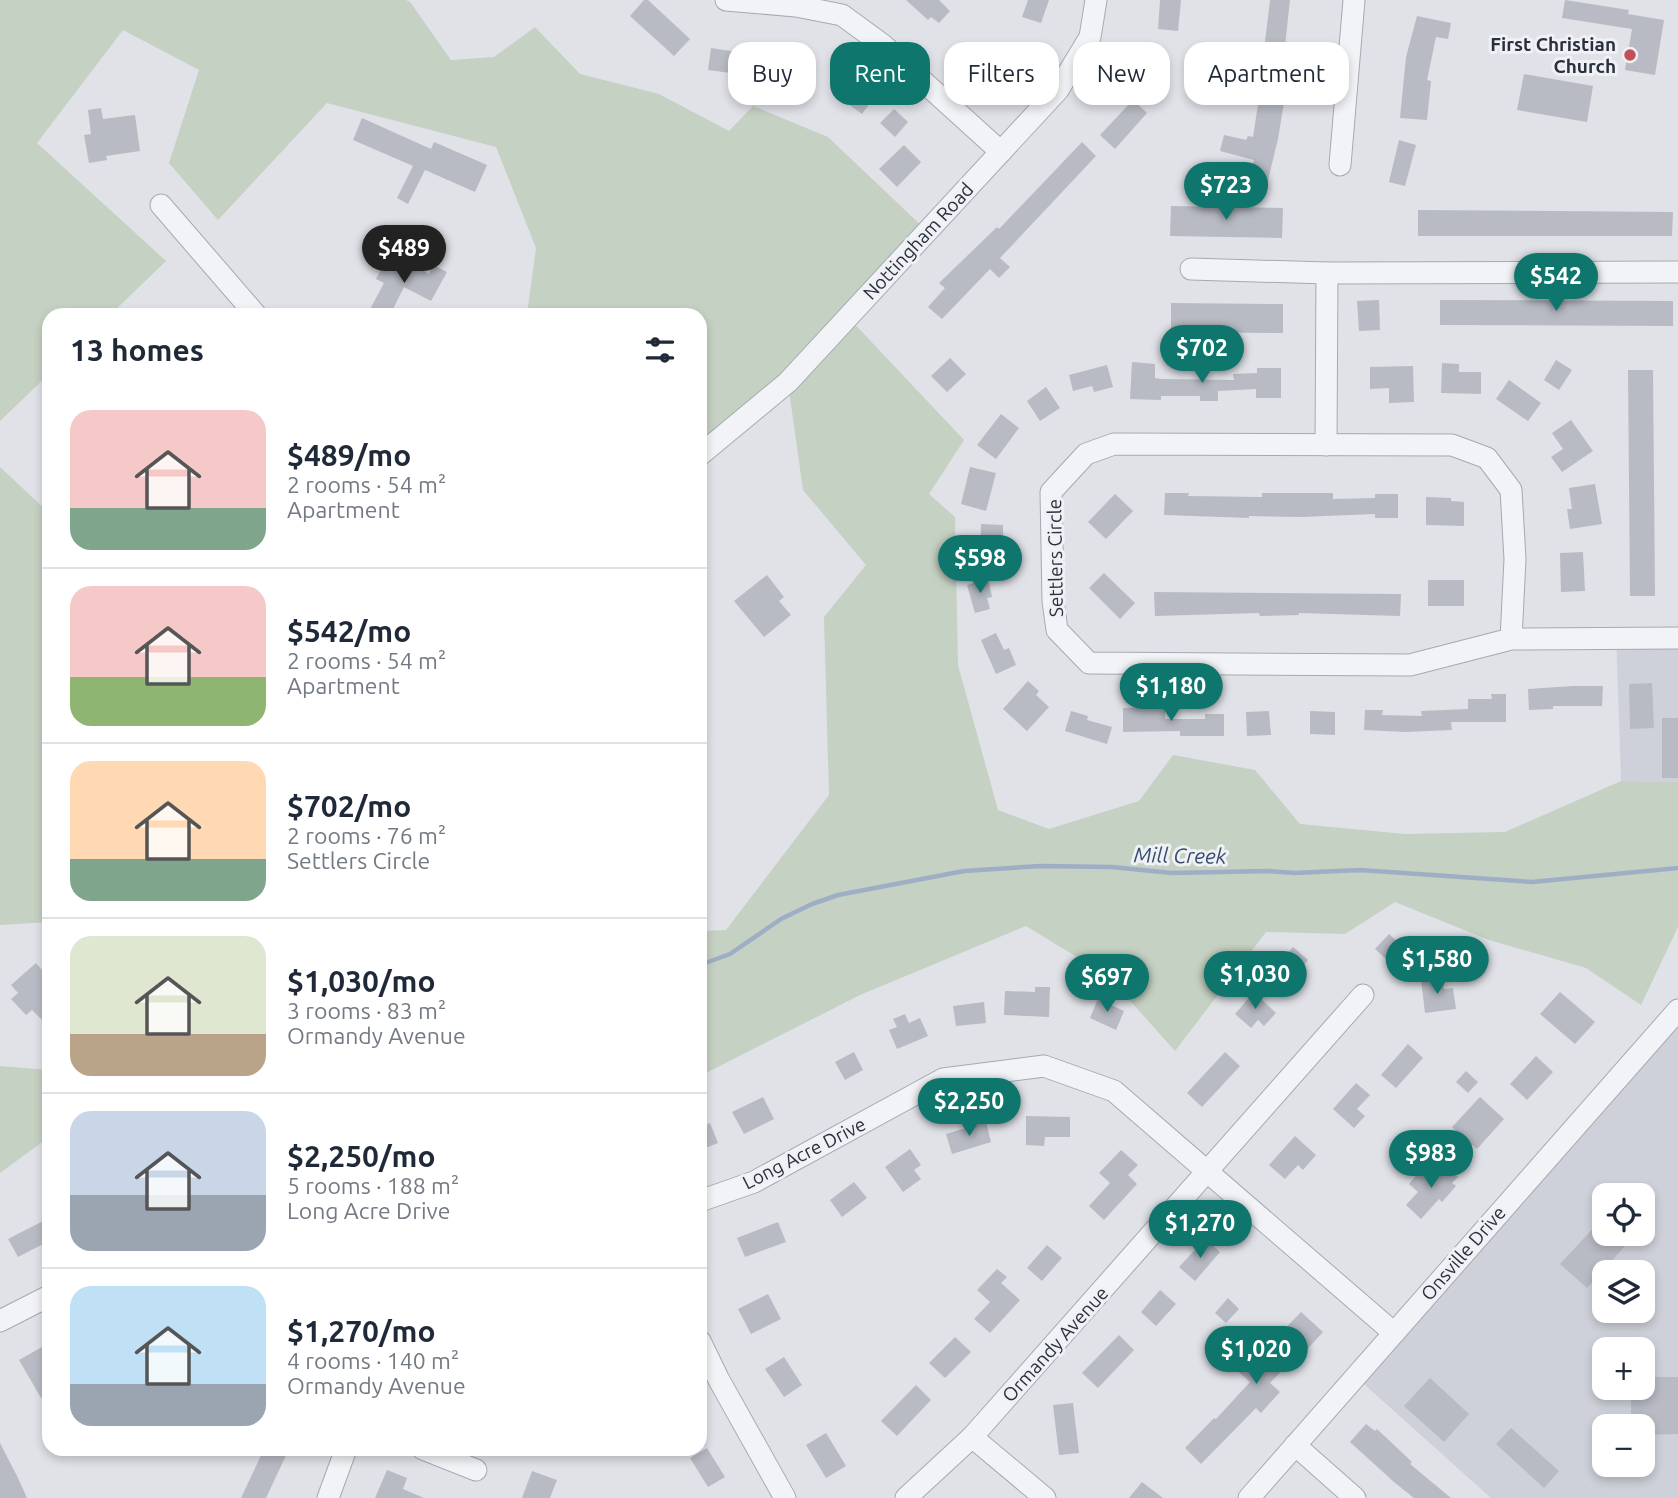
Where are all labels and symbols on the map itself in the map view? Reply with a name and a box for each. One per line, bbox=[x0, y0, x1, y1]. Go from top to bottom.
place label: First Christian Church bbox=[1490, 33, 1616, 77]
marker: First Christian Church bbox=[1622, 47, 1638, 63]
pin: $723 bbox=[1185, 162, 1267, 222]
street label: Nottingham Road bbox=[858, 178, 978, 304]
pin: $489 bbox=[363, 226, 445, 285]
pin: $542 bbox=[1515, 254, 1597, 313]
pin: $702 bbox=[1161, 326, 1243, 385]
street label: Settlers Circle bbox=[1043, 499, 1067, 617]
pin: $598 bbox=[939, 536, 1021, 595]
pin: $1,180 bbox=[1114, 664, 1228, 723]
water label: Mill Creek bbox=[1133, 842, 1227, 868]
pin: $1,580 bbox=[1380, 936, 1494, 996]
pin: $1,030 bbox=[1198, 951, 1312, 1011]
pin: $697 bbox=[1066, 954, 1148, 1014]
pin: $2,250 bbox=[912, 1078, 1026, 1138]
street label: Long Acre Drive bbox=[739, 1113, 869, 1193]
pin: $983 bbox=[1390, 1130, 1472, 1190]
pin: $1,270 bbox=[1143, 1200, 1257, 1260]
street label: Onsville Drive bbox=[1416, 1201, 1510, 1305]
street label: Ormandy Avenue bbox=[997, 1282, 1113, 1406]
pin: $1,020 bbox=[1199, 1326, 1313, 1386]

